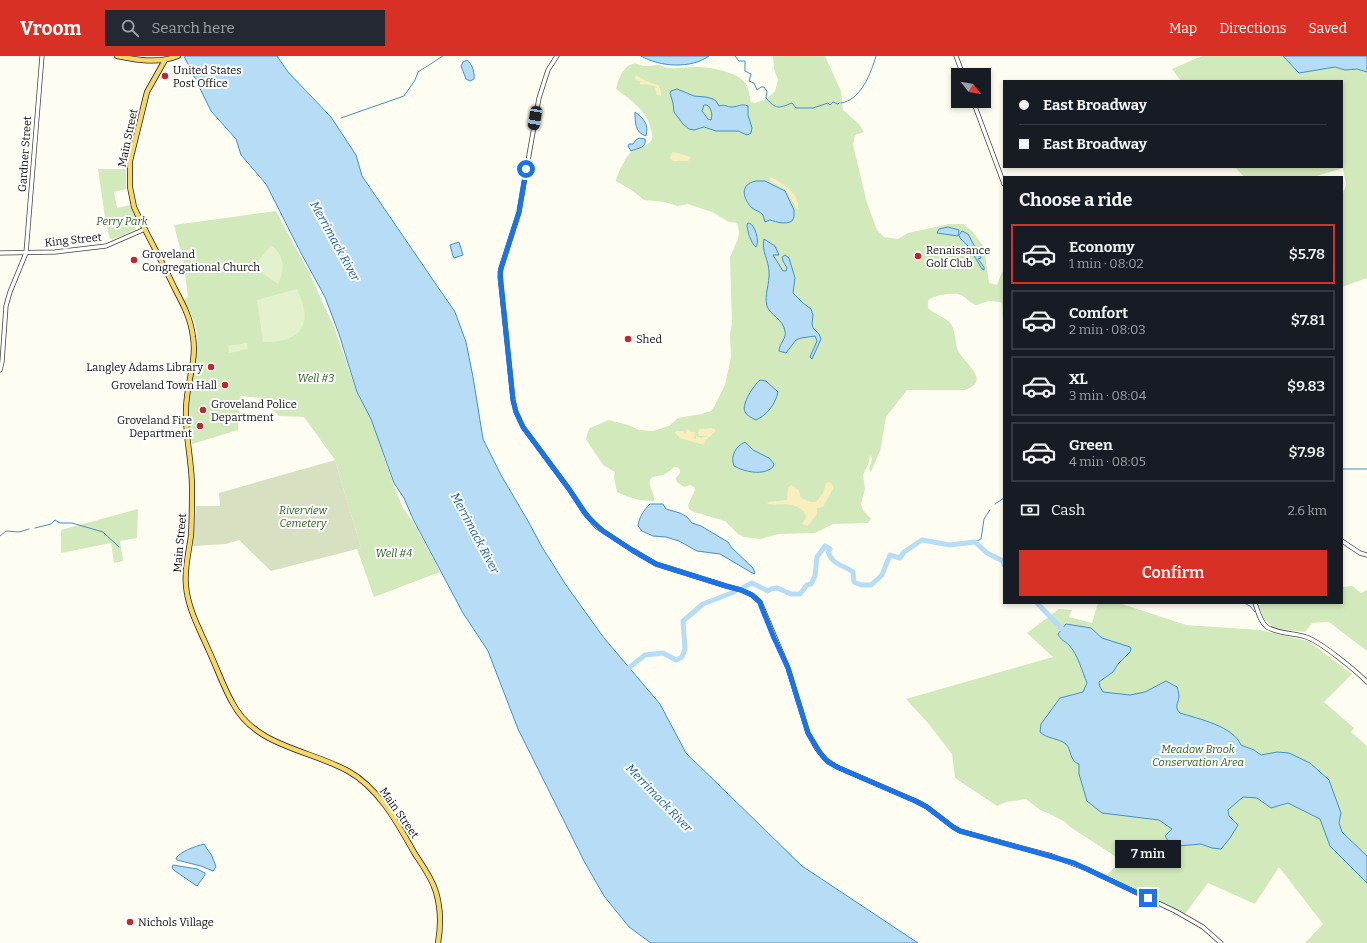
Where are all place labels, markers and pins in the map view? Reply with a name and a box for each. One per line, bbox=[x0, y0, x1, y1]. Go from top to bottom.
place label: United States Post Office bbox=[173, 64, 242, 90]
marker: United States Post Office bbox=[160, 71, 170, 81]
place label: Renaissance Golf Club bbox=[926, 244, 990, 270]
place label: Groveland Congregational Church bbox=[142, 248, 260, 274]
marker: Renaissance Golf Club bbox=[913, 251, 923, 261]
marker: Groveland Congregational Church bbox=[129, 255, 139, 265]
place label: Shed bbox=[636, 333, 662, 346]
marker: Shed bbox=[623, 334, 633, 344]
place label: Langley Adams Library bbox=[86, 361, 203, 374]
marker: Langley Adams Library bbox=[206, 362, 216, 372]
place label: Groveland Town Hall bbox=[111, 379, 217, 392]
marker: Groveland Town Hall bbox=[220, 380, 230, 390]
place label: Groveland Police Department bbox=[211, 398, 297, 424]
marker: Groveland Police Department bbox=[198, 405, 208, 415]
place label: Groveland Fire Department bbox=[117, 414, 192, 440]
marker: Groveland Fire Department bbox=[195, 421, 205, 431]
place label: Nichols Village bbox=[138, 916, 214, 929]
marker: Nichols Village bbox=[125, 917, 135, 927]

